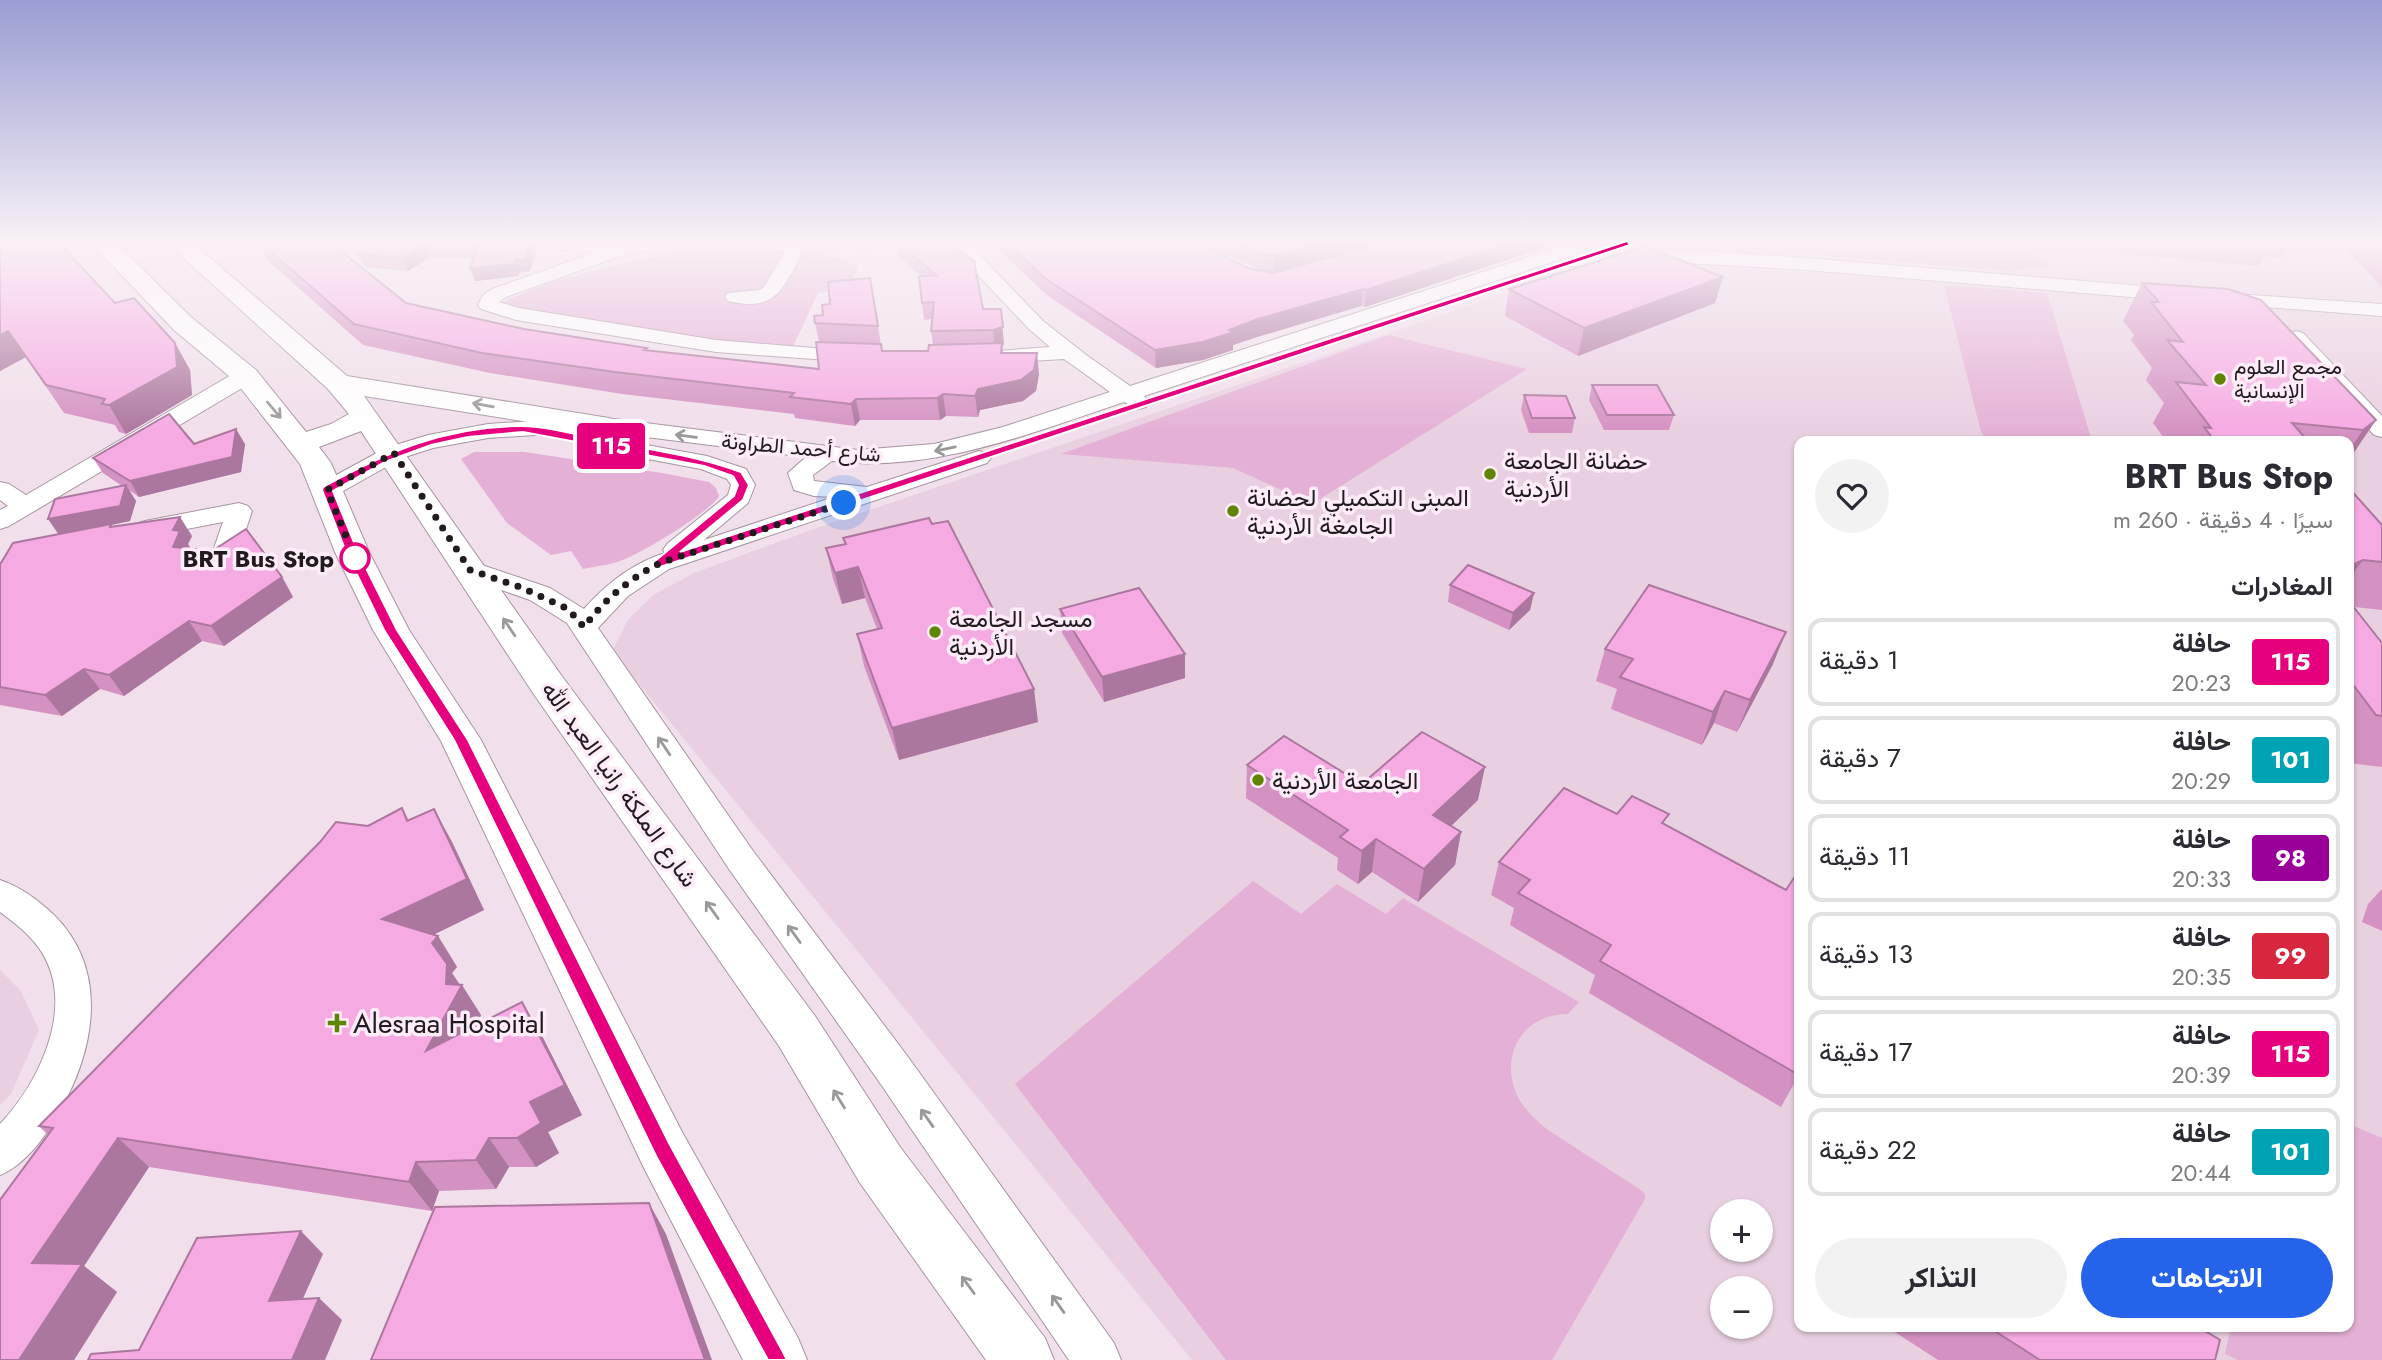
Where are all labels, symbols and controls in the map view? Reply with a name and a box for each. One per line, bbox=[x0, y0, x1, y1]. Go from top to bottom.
place label: مجمع العلوم الإنسانية bbox=[2234, 352, 2342, 406]
marker: مجمع العلوم الإنسانية bbox=[2212, 371, 2228, 387]
one-way arrow bbox=[472, 398, 494, 411]
one-way arrow bbox=[266, 400, 282, 418]
line badge: 115 bbox=[571, 423, 651, 469]
street label: شارع أحمد الطراونة bbox=[720, 426, 882, 470]
text: 115 bbox=[591, 428, 631, 463]
one-way arrow bbox=[675, 429, 698, 442]
one-way arrow bbox=[934, 442, 957, 456]
place label: حضانة الجامعة الأردنية bbox=[1504, 443, 1648, 506]
text: BRT Bus Stop bbox=[2125, 453, 2333, 500]
button: heart bbox=[1815, 459, 1889, 533]
marker: حضانة الجامعة الأردنية bbox=[1482, 466, 1498, 482]
place label: المبنى التكميلي لحضانة الجامغة الأردنية bbox=[1247, 480, 1469, 543]
your location bbox=[826, 485, 861, 520]
marker: المبنى التكميلي لحضانة الجامغة الأردنية bbox=[1225, 503, 1241, 519]
text: سيرًا · 4 دقيقة · 260 m bbox=[2113, 503, 2333, 537]
place label: BRT Bus Stop bbox=[182, 541, 334, 576]
marker: BRT Bus Stop bbox=[340, 543, 370, 573]
text: المغادرات bbox=[2231, 567, 2333, 605]
place label: مسجد الجامعة الأردنية bbox=[949, 601, 1092, 664]
one-way arrow bbox=[501, 618, 516, 637]
marker: مسجد الجامعة الأردنية bbox=[927, 624, 943, 640]
text: حافلة bbox=[2172, 624, 2231, 662]
text: 1 دقيقة bbox=[1819, 641, 1899, 679]
text: 115 bbox=[2271, 644, 2310, 679]
text: 20:23 bbox=[2172, 666, 2231, 700]
street label: شارع الملكة رانيا العبد الله bbox=[533, 674, 707, 894]
text: حافلة bbox=[2172, 722, 2231, 760]
one-way arrow bbox=[657, 737, 672, 756]
text: 7 دقيقة bbox=[1819, 739, 1901, 777]
text: 101 bbox=[2270, 742, 2311, 777]
place label: الجامعة الأردنية bbox=[1272, 763, 1418, 798]
text: 20:29 bbox=[2171, 764, 2231, 798]
marker: الجامعة الأردنية bbox=[1250, 772, 1266, 788]
text: حافلة bbox=[2172, 820, 2231, 858]
text: 11 دقيقة bbox=[1819, 837, 1910, 875]
text: 98 bbox=[2275, 840, 2306, 875]
text: 20:33 bbox=[2172, 862, 2231, 896]
one-way arrow bbox=[704, 901, 719, 920]
text: حافلة bbox=[2172, 918, 2231, 956]
one-way arrow bbox=[786, 925, 801, 943]
text: 13 دقيقة bbox=[1819, 935, 1913, 973]
text: 99 bbox=[2274, 938, 2307, 973]
text: 20:35 bbox=[2172, 960, 2231, 994]
place label: Alesraa Hospital bbox=[353, 1003, 545, 1044]
marker: Alesraa Hospital bbox=[327, 1013, 347, 1033]
text: حافلة bbox=[2172, 1016, 2231, 1054]
text: 17 دقيقة bbox=[1819, 1033, 1912, 1071]
text: 115 bbox=[2271, 1036, 2310, 1071]
text: 20:39 bbox=[2171, 1058, 2231, 1092]
one-way arrow bbox=[831, 1089, 845, 1109]
one-way arrow bbox=[920, 1109, 934, 1128]
text: حافلة bbox=[2172, 1114, 2231, 1152]
text: 22 دقيقة bbox=[1819, 1131, 1917, 1169]
text: 101 bbox=[2270, 1134, 2311, 1169]
text: 20:44 bbox=[2170, 1156, 2231, 1190]
map controls bbox=[1710, 1199, 1773, 1339]
button: + bbox=[1710, 1199, 1773, 1262]
button: التذاكر bbox=[1815, 1238, 2067, 1318]
button: الاتجاهات bbox=[2081, 1238, 2333, 1318]
button: − bbox=[1710, 1276, 1773, 1339]
one-way arrow bbox=[961, 1277, 976, 1295]
one-way arrow bbox=[1051, 1295, 1065, 1314]

